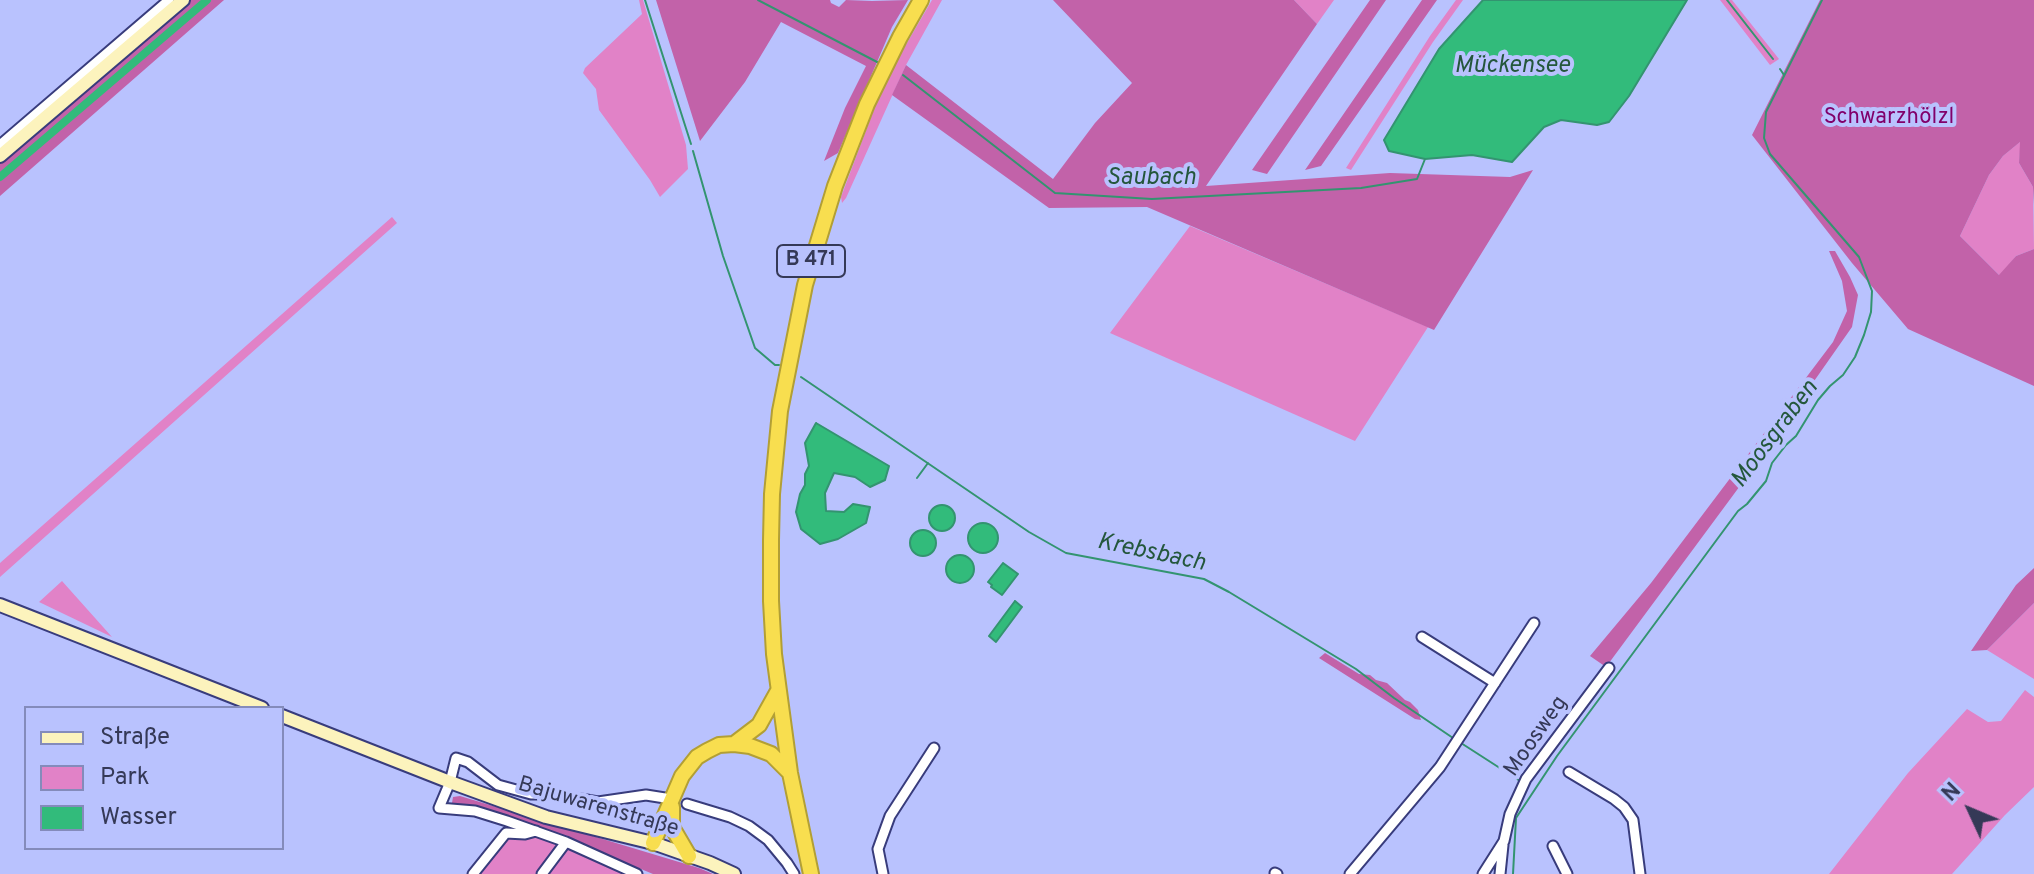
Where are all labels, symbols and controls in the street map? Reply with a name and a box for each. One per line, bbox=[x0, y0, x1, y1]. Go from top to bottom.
water label: Mückensee bbox=[1454, 53, 1570, 81]
park label: Schwarzhölzl bbox=[1824, 106, 1954, 132]
water label: Saubach bbox=[1106, 165, 1196, 193]
road number: B 471 bbox=[777, 245, 845, 277]
water label: Moosgraben bbox=[1726, 375, 1826, 495]
water label: Krebsbach bbox=[1094, 529, 1208, 579]
street label: Moosweg bbox=[1500, 691, 1574, 783]
legend bbox=[24, 706, 284, 850]
text: Straße bbox=[100, 723, 170, 753]
text: Park bbox=[100, 763, 150, 793]
north arrow bbox=[1930, 770, 2010, 850]
street label: Bajuwarenstraße bbox=[515, 772, 681, 844]
text: N bbox=[1937, 778, 1968, 808]
text: Wasser bbox=[100, 803, 177, 833]

